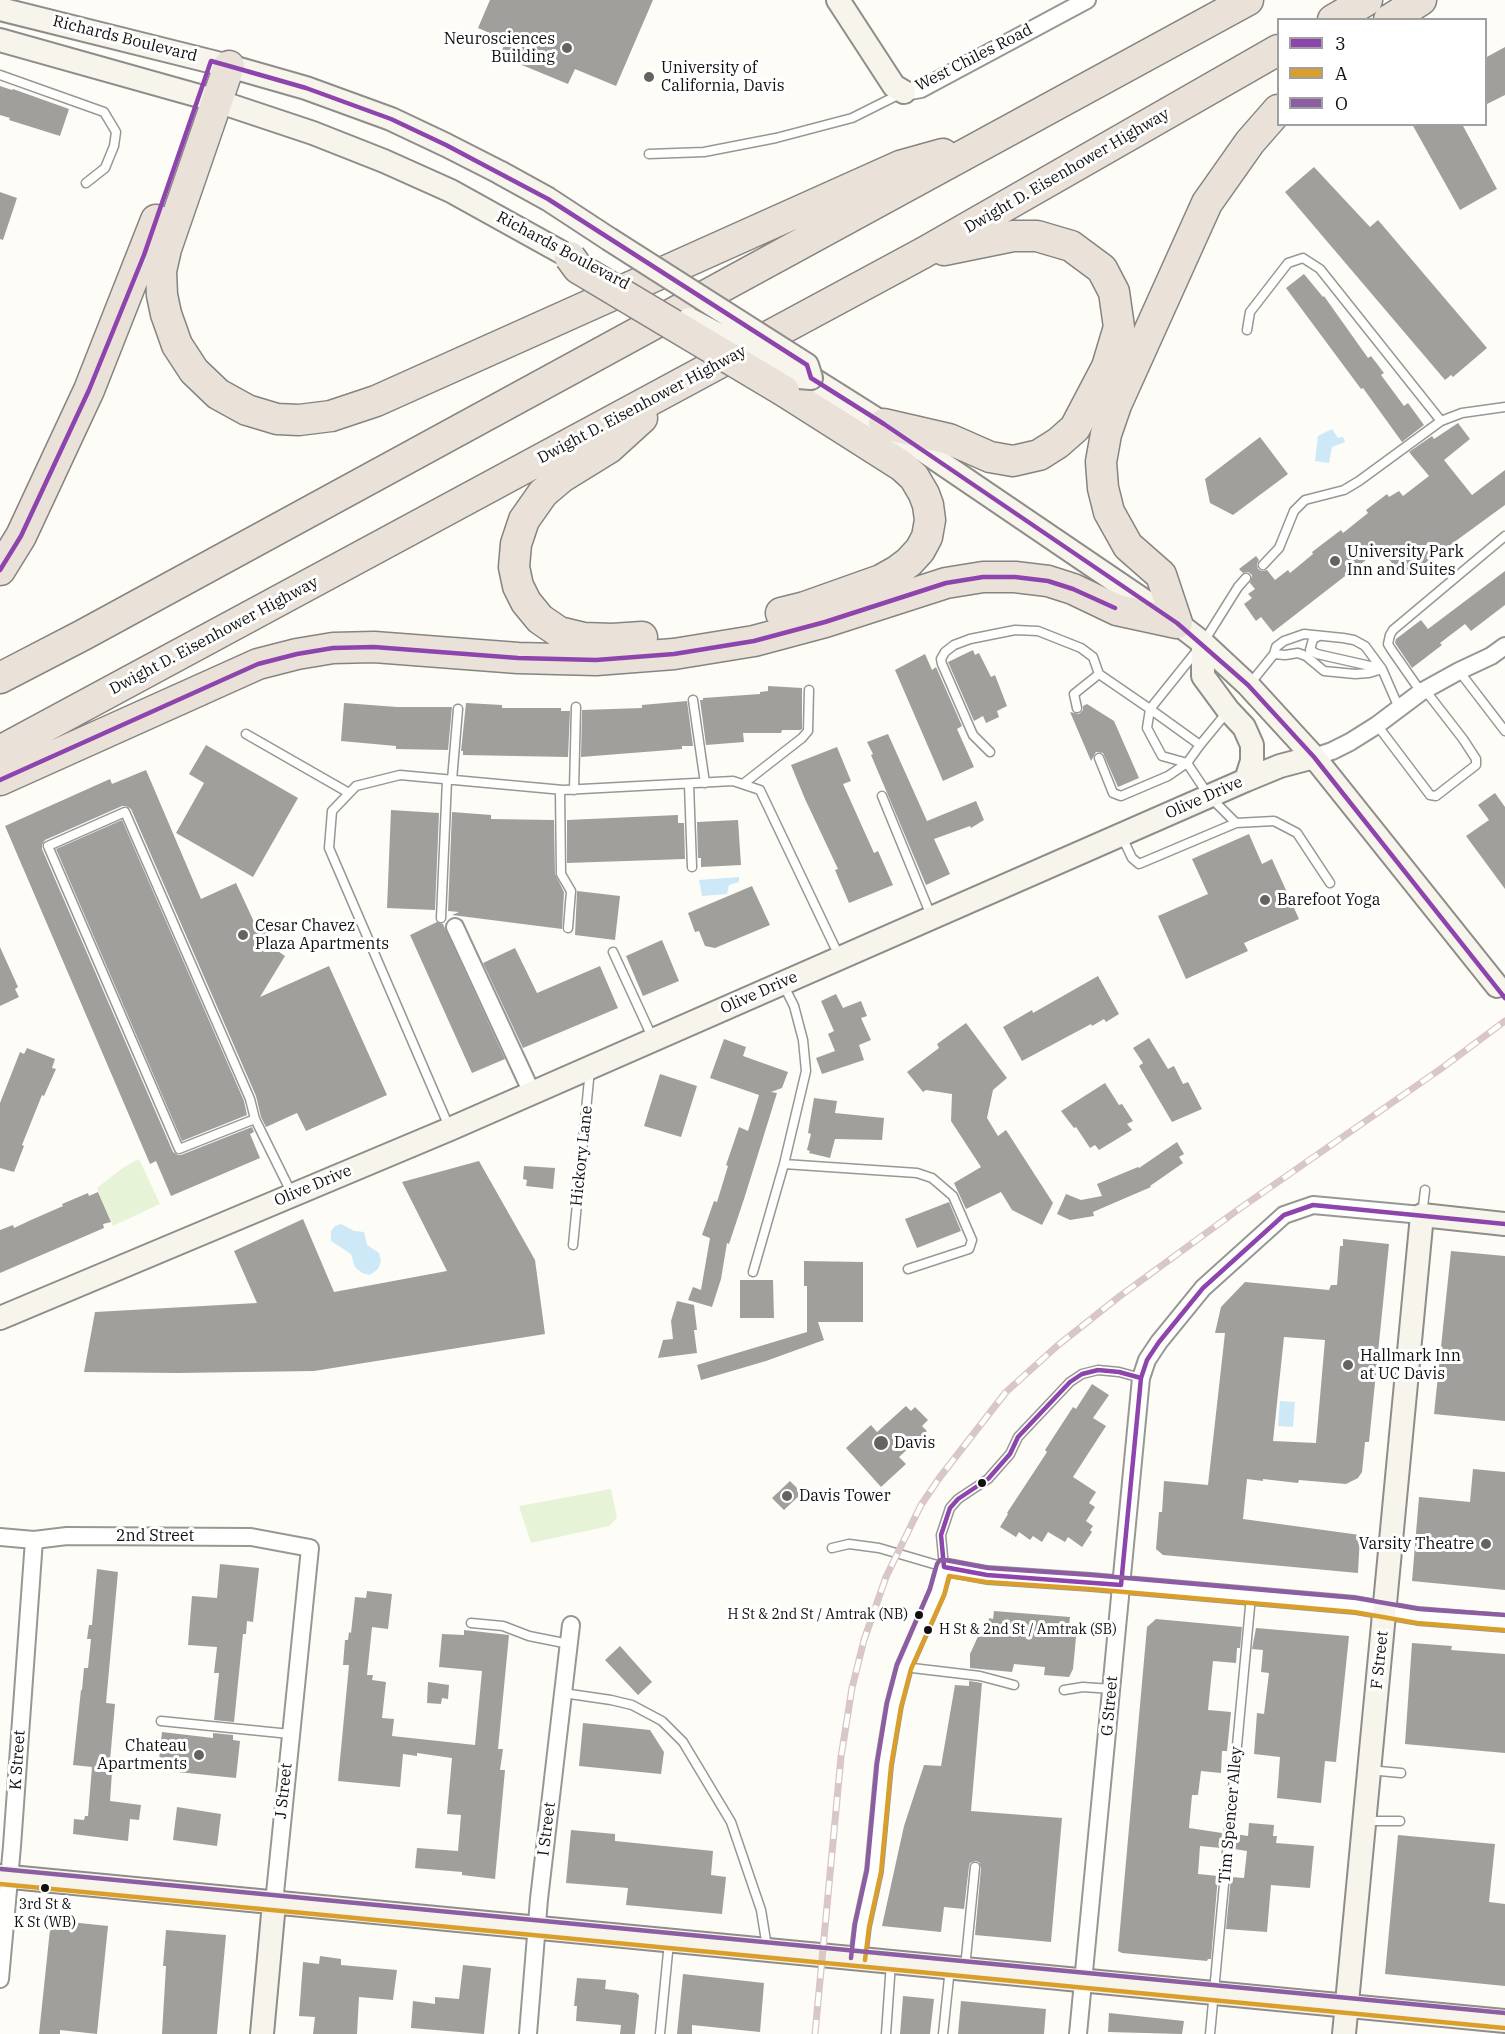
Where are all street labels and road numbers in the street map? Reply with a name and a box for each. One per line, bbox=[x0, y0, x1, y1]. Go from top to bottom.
street label: Richards Boulevard bbox=[51, 12, 199, 66]
street label: West Chiles Road bbox=[912, 20, 1036, 96]
street label: Dwight D. Eisenhower Highway bbox=[961, 104, 1173, 238]
street label: Richards Boulevard bbox=[493, 208, 633, 294]
street label: Dwight D. Eisenhower Highway bbox=[534, 342, 750, 468]
street label: Dwight D. Eisenhower Highway bbox=[106, 573, 322, 699]
street label: Olive Drive bbox=[1162, 772, 1246, 824]
street label: Olive Drive bbox=[717, 967, 801, 1019]
street label: Hickory Lane bbox=[567, 1105, 597, 1207]
street label: Olive Drive bbox=[271, 1161, 355, 1211]
street label: 2nd Street bbox=[116, 1526, 194, 1546]
street label: F Street bbox=[1367, 1630, 1393, 1690]
street label: G Street bbox=[1098, 1675, 1122, 1737]
street label: K Street bbox=[6, 1729, 30, 1791]
street label: Tim Spencer Alley bbox=[1215, 1746, 1247, 1884]
street label: J Street bbox=[272, 1762, 296, 1820]
street label: I Street bbox=[534, 1801, 560, 1857]

